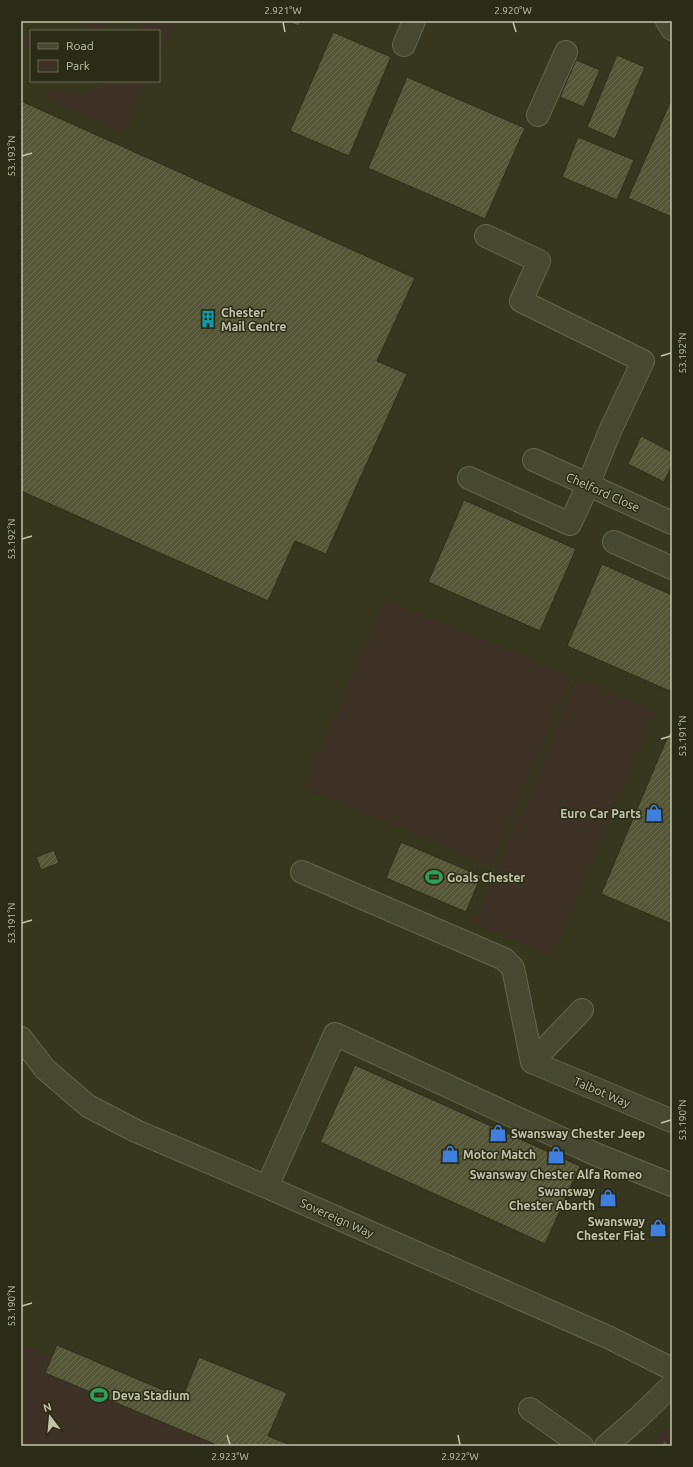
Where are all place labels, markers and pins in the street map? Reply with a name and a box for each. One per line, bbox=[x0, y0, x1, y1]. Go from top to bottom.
place label: Chester Mail Centre bbox=[221, 306, 287, 333]
building icon: Chester Mail Centre bbox=[198, 309, 218, 329]
shop icon: Euro Car Parts bbox=[644, 803, 664, 823]
place label: Euro Car Parts bbox=[560, 807, 641, 820]
sports icon: Goals Chester bbox=[424, 867, 444, 887]
place label: Goals Chester bbox=[447, 871, 525, 884]
shop icon: Swansway Chester Jeep bbox=[488, 1123, 508, 1143]
place label: Swansway Chester Jeep bbox=[511, 1127, 645, 1140]
shop icon: Motor Match bbox=[440, 1144, 460, 1164]
shop icon: Swansway Chester Alfa Romeo bbox=[546, 1145, 566, 1165]
place label: Motor Match bbox=[463, 1148, 536, 1161]
place label: Swansway Chester Alfa Romeo bbox=[470, 1168, 642, 1181]
place label: Swansway Chester Abarth bbox=[509, 1185, 596, 1212]
shop icon: Swansway Chester Abarth bbox=[598, 1188, 618, 1208]
place label: Swansway Chester Fiat bbox=[576, 1215, 646, 1242]
shop icon: Swansway Chester Fiat bbox=[648, 1218, 668, 1238]
sports icon: Deva Stadium bbox=[89, 1385, 109, 1405]
place label: Deva Stadium bbox=[112, 1389, 190, 1402]

